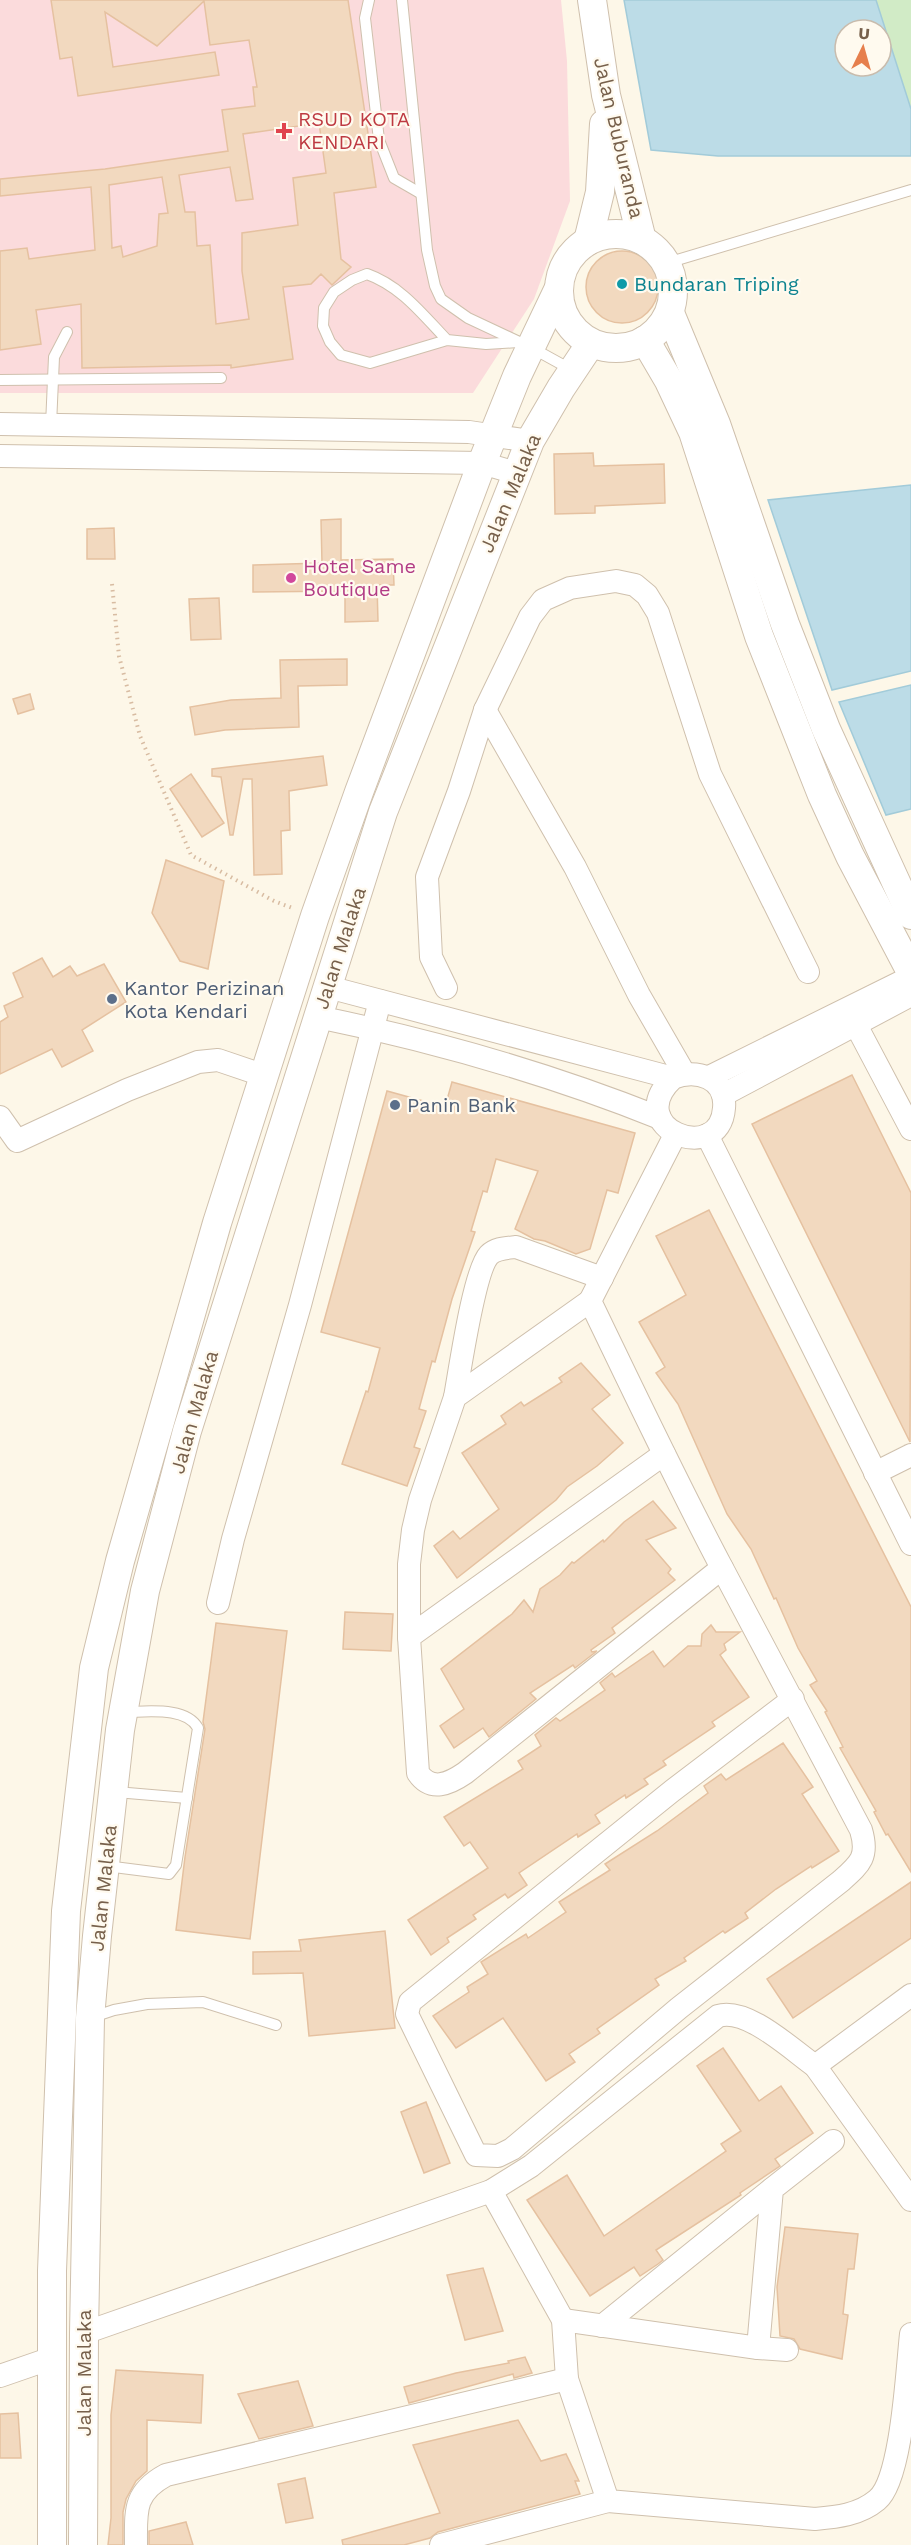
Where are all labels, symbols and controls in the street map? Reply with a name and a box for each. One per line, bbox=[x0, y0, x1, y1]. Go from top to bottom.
north arrow bbox=[833, 18, 893, 78]
text: U bbox=[858, 24, 871, 44]
street label: Jalan Buburanda bbox=[589, 55, 649, 221]
place label: RSUD KOTA KENDARI bbox=[298, 107, 410, 154]
marker: RSUD KOTA KENDARI bbox=[275, 122, 293, 140]
place label: Bundaran Triping bbox=[634, 272, 799, 296]
marker: Bundaran Triping bbox=[615, 277, 629, 291]
street label: Jalan Malaka bbox=[474, 430, 546, 556]
place label: Hotel Same Boutique bbox=[303, 554, 416, 601]
marker: Hotel Same Boutique bbox=[284, 571, 298, 585]
street label: Jalan Malaka bbox=[309, 884, 371, 1012]
place label: Kantor Perizinan Kota Kendari bbox=[124, 976, 284, 1023]
marker: Kantor Perizinan Kota Kendari bbox=[105, 992, 119, 1006]
place label: Panin Bank bbox=[407, 1093, 516, 1117]
marker: Panin Bank bbox=[388, 1098, 402, 1112]
street label: Jalan Malaka bbox=[165, 1348, 223, 1476]
street label: Jalan Malaka bbox=[84, 1824, 122, 1952]
street label: Jalan Malaka bbox=[72, 2309, 96, 2437]

